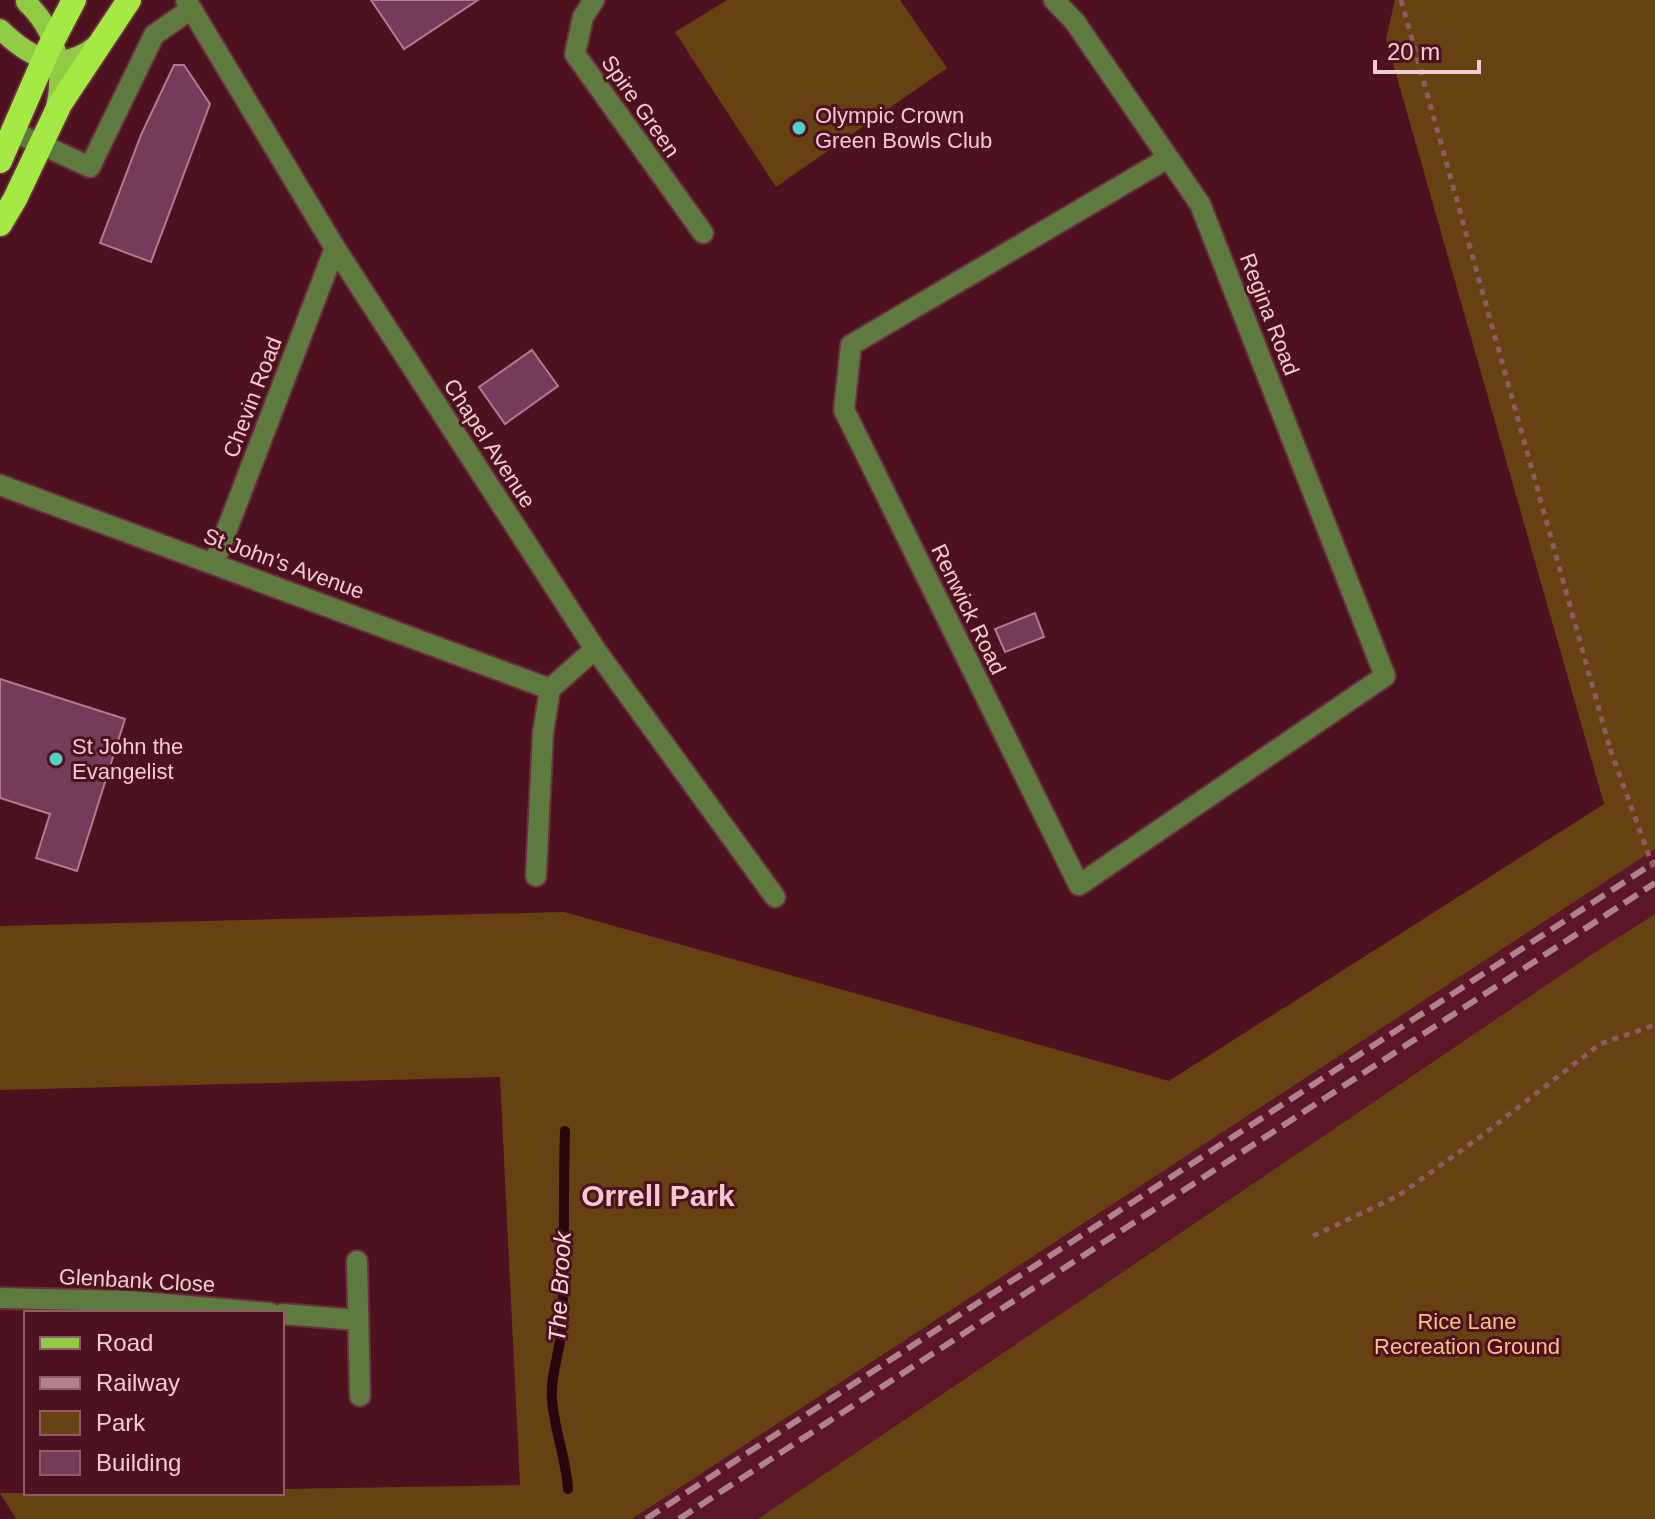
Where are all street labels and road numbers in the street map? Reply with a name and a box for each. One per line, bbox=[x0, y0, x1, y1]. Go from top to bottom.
street label: Spire Green bbox=[596, 51, 685, 162]
street label: Regina Road bbox=[1235, 250, 1304, 379]
street label: Chevin Road bbox=[218, 333, 287, 461]
street label: Chapel Avenue bbox=[439, 374, 541, 512]
street label: St John's Avenue bbox=[200, 523, 367, 604]
street label: Renwick Road bbox=[926, 540, 1011, 678]
street label: Glenbank Close bbox=[58, 1264, 216, 1297]

